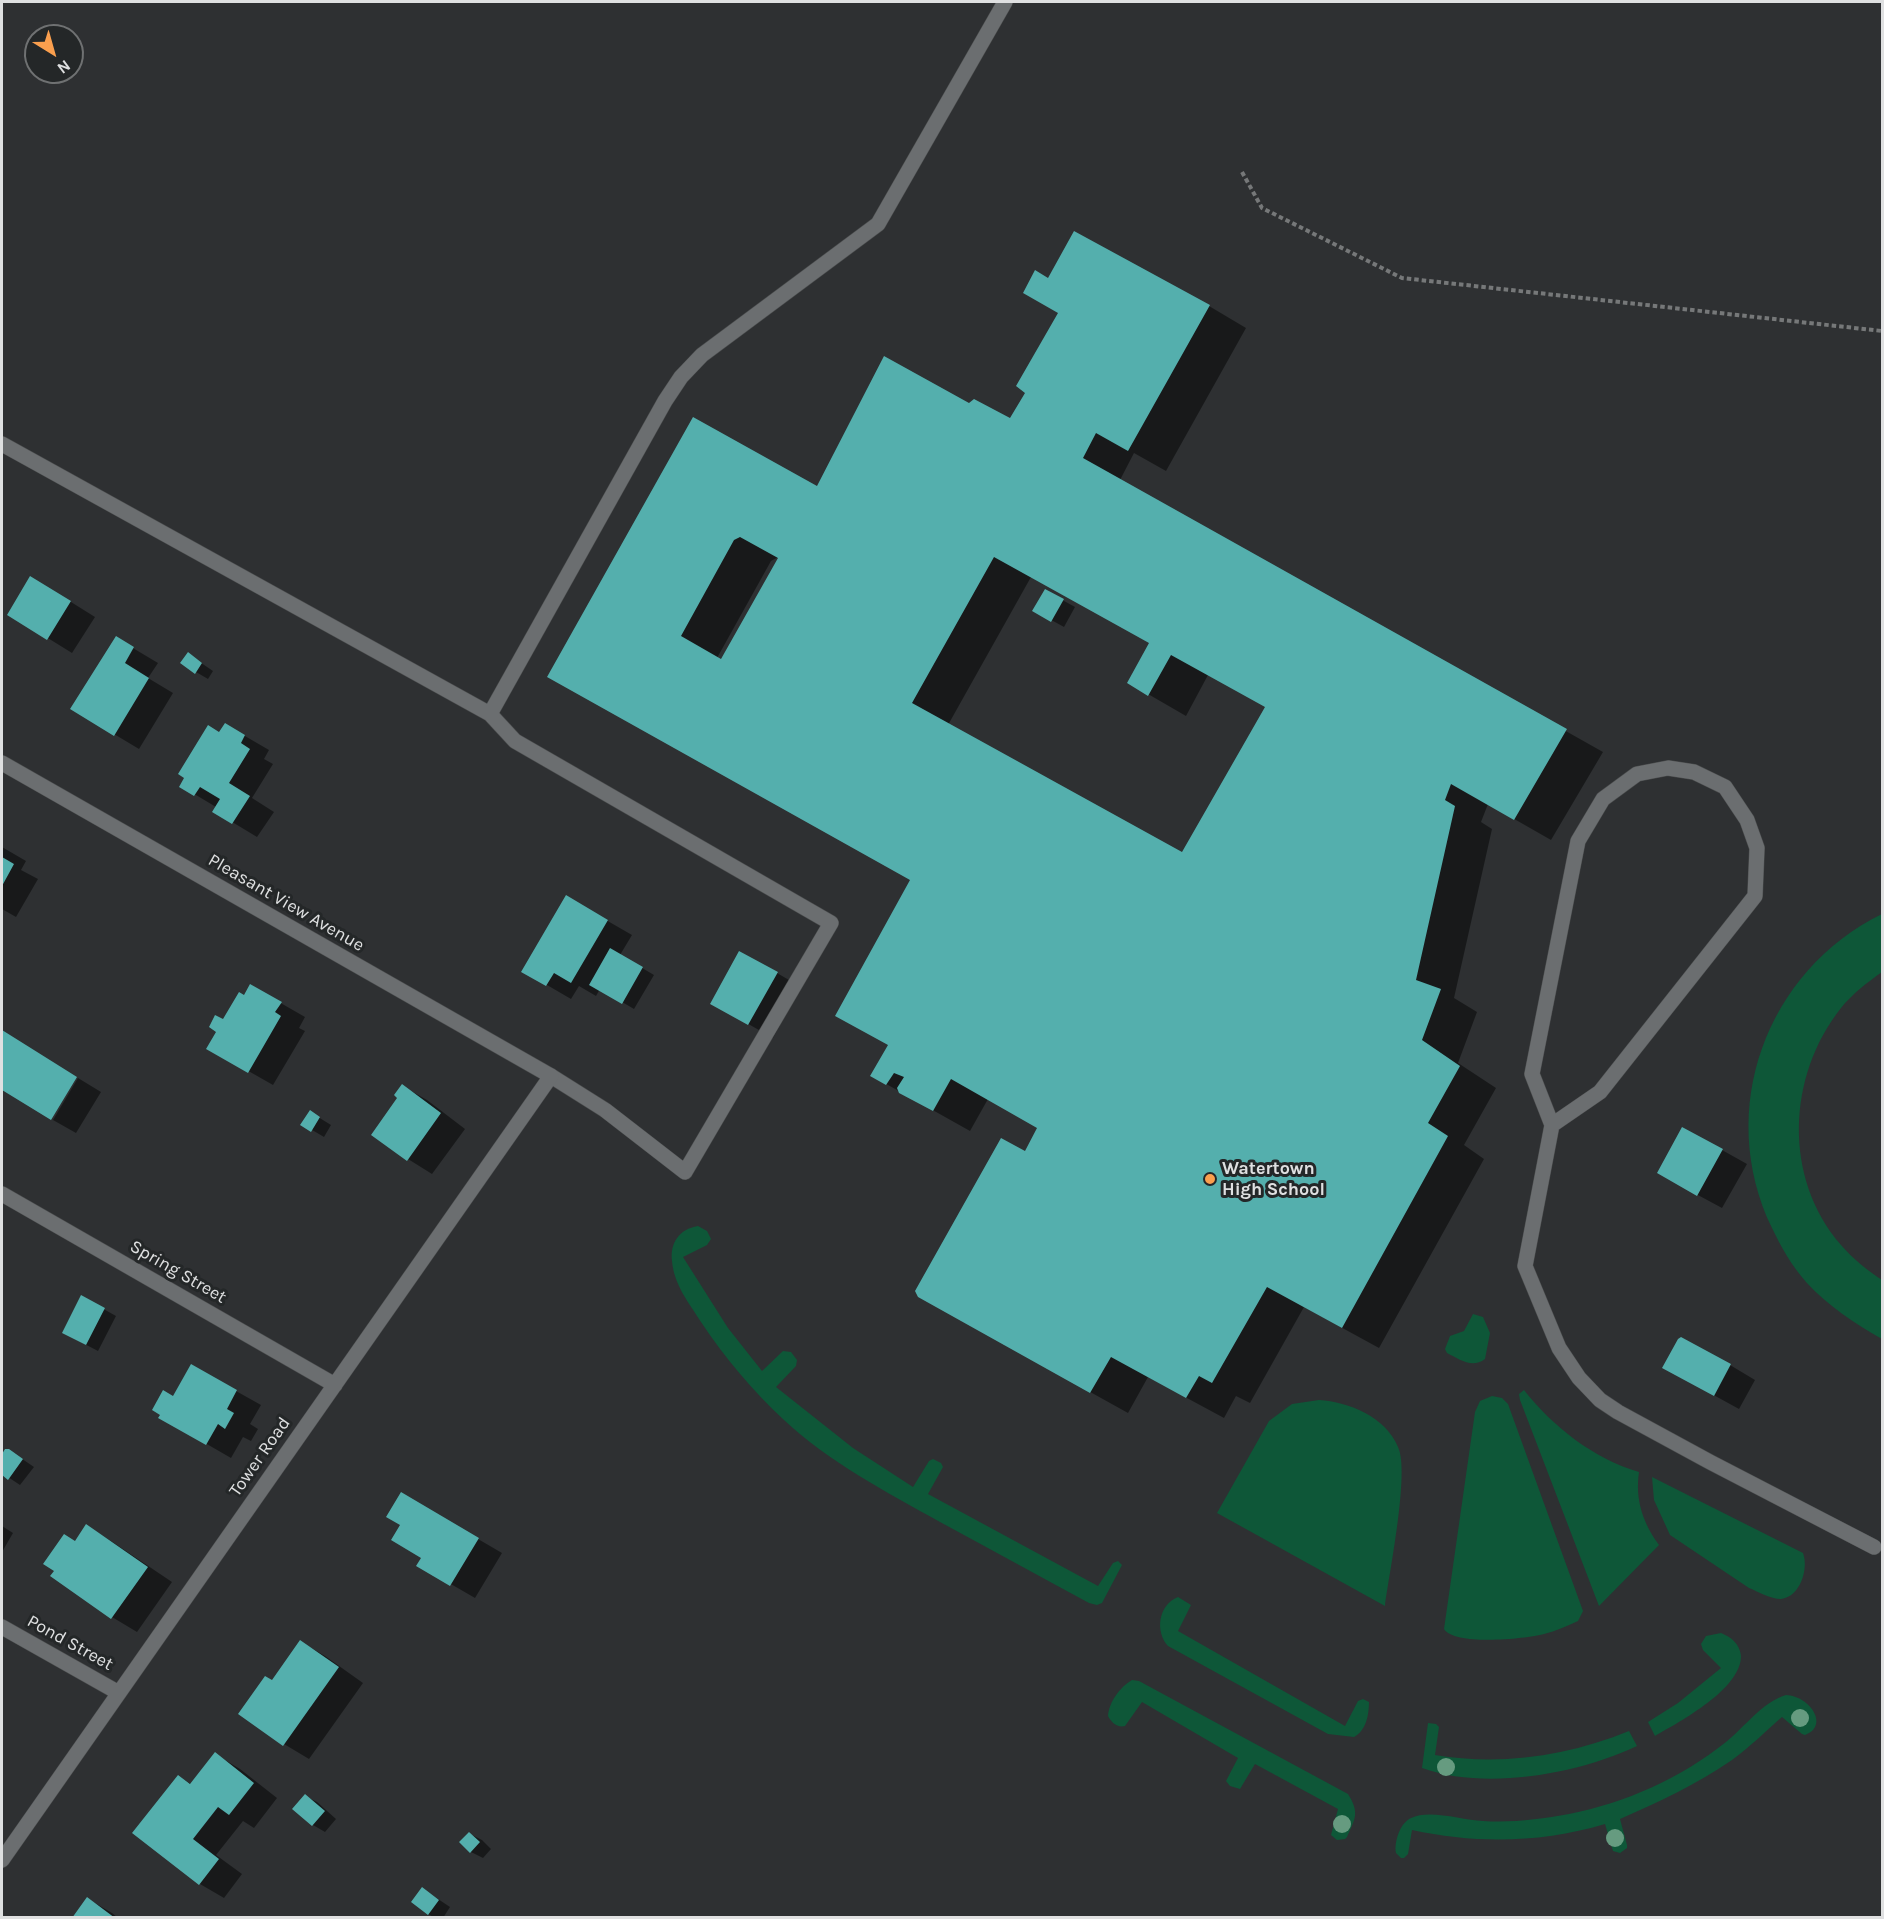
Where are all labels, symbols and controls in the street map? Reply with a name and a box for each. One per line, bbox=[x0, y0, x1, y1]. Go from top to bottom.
north arrow bbox=[24, 24, 84, 84]
text: N bbox=[54, 56, 74, 78]
street label: Pleasant View Avenue bbox=[204, 849, 368, 957]
place label: Watertown High School bbox=[1222, 1158, 1325, 1200]
marker: Watertown High School bbox=[1203, 1172, 1217, 1186]
street label: Spring Street bbox=[126, 1236, 230, 1308]
street label: Tower Road bbox=[225, 1413, 295, 1501]
street label: Pond Street bbox=[23, 1611, 117, 1675]

